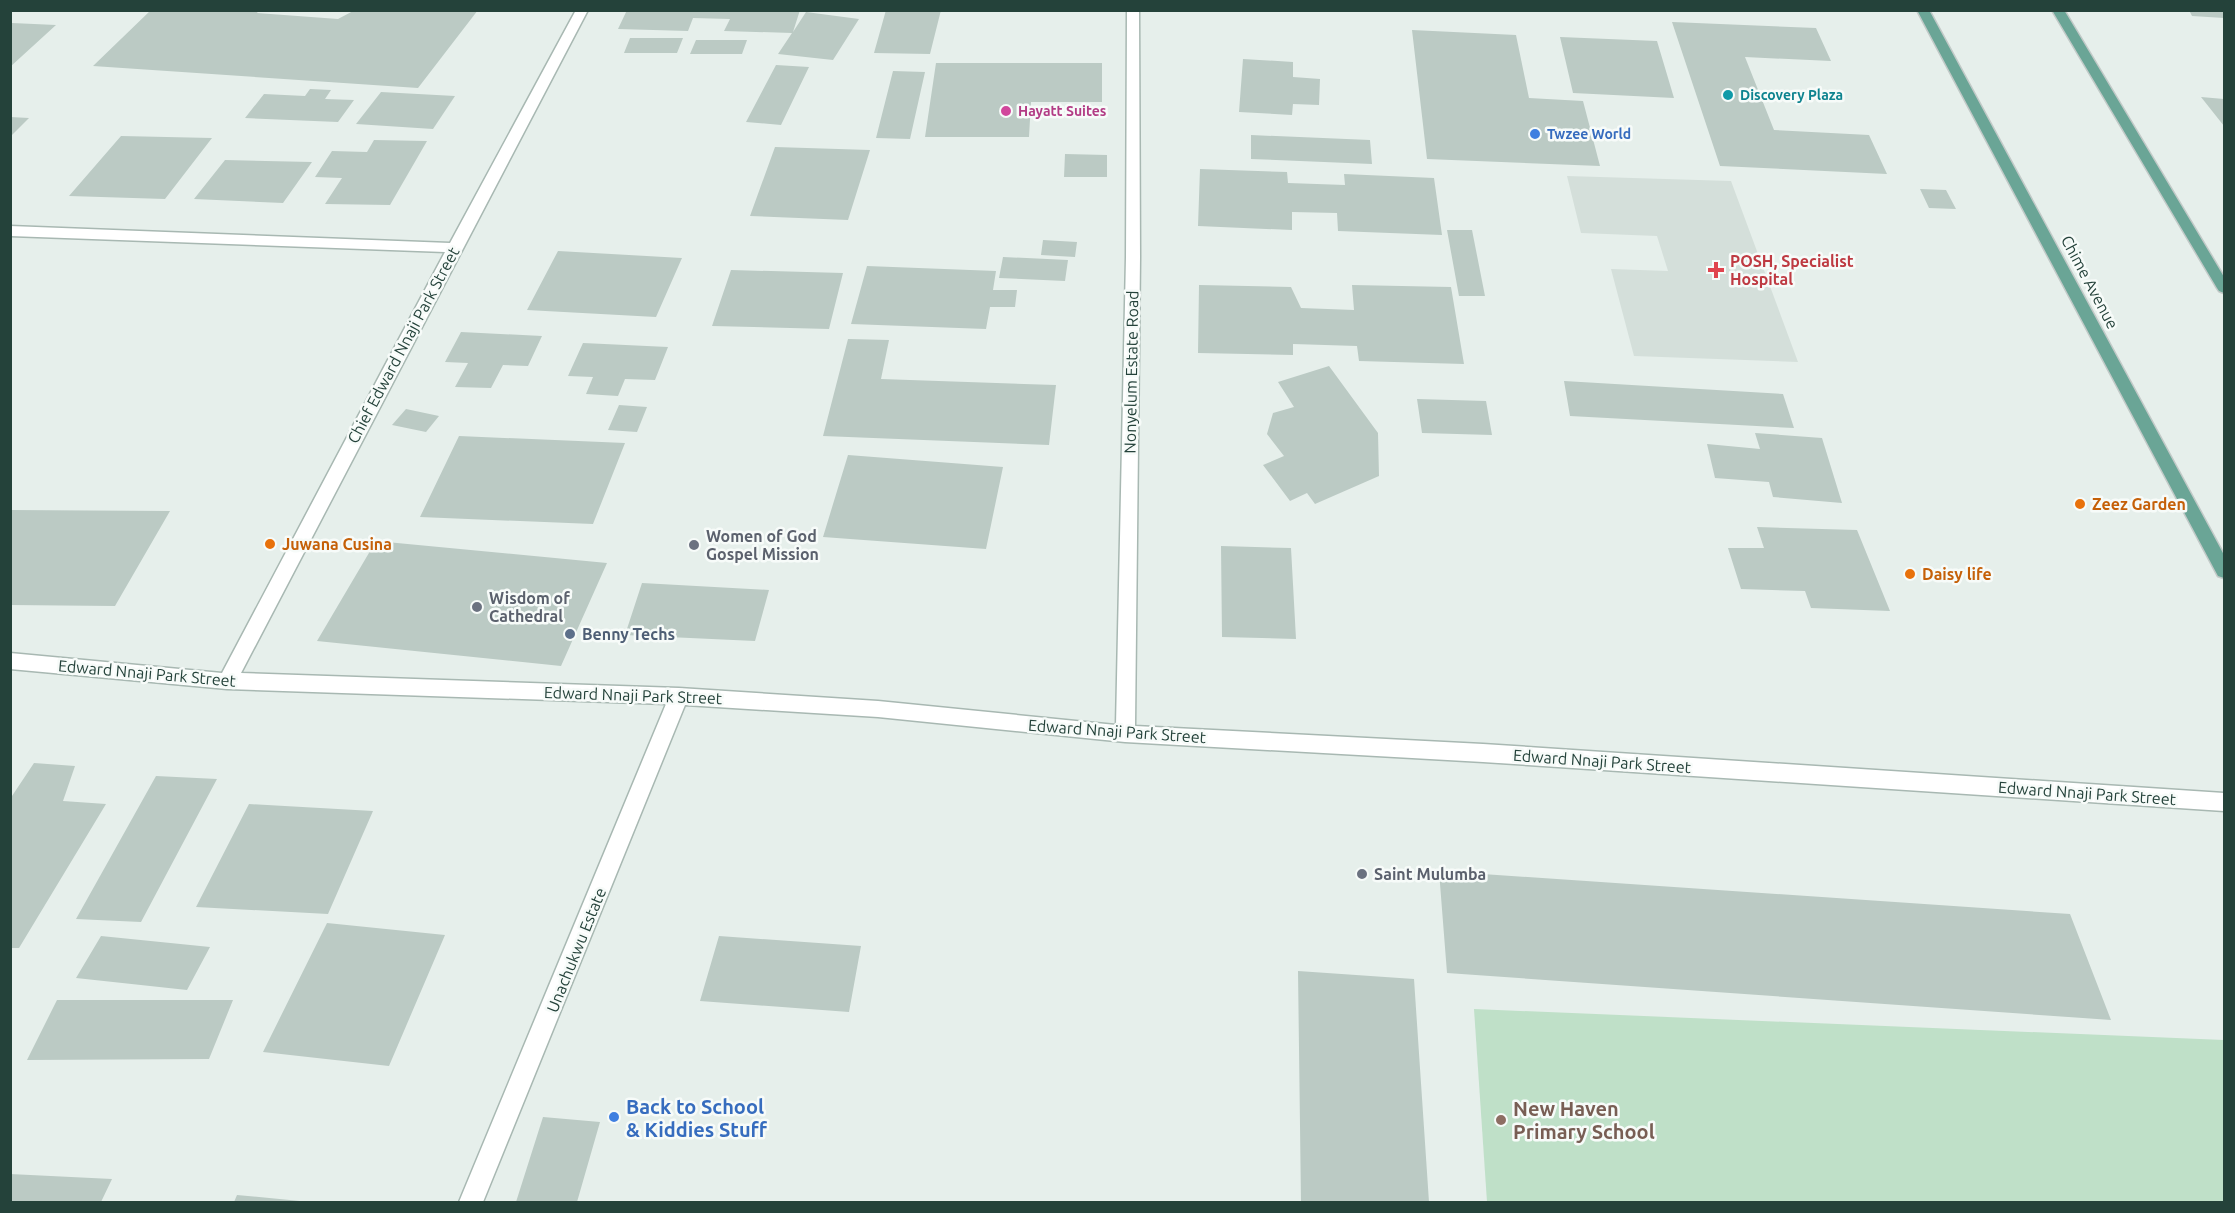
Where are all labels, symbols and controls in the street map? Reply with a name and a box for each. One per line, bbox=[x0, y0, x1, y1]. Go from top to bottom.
place label: Discovery Plaza bbox=[1740, 87, 1843, 103]
marker: Discovery Plaza bbox=[1721, 88, 1735, 102]
place label: Hayatt Suites bbox=[1018, 103, 1107, 119]
marker: Hayatt Suites bbox=[999, 104, 1013, 118]
place label: Twzee World bbox=[1547, 126, 1631, 142]
marker: Twzee World bbox=[1528, 127, 1542, 141]
street label: Chime Avenue bbox=[2058, 232, 2122, 332]
street label: Chief Edward Nnaji Park Street bbox=[343, 243, 463, 446]
place label: POSH, Specialist Hospital bbox=[1730, 252, 1854, 288]
marker: POSH, Specialist Hospital bbox=[1707, 261, 1725, 279]
street label: Nonyelum Estate Road bbox=[1121, 290, 1141, 454]
place label: Zeez Garden bbox=[2092, 495, 2186, 513]
marker: Zeez Garden bbox=[2073, 497, 2087, 511]
place label: Women of God Gospel Mission bbox=[706, 527, 819, 563]
place label: Juwana Cusina bbox=[282, 535, 392, 553]
marker: Juwana Cusina bbox=[263, 537, 277, 551]
marker: Women of God Gospel Mission bbox=[687, 538, 701, 552]
place label: Daisy life bbox=[1922, 565, 1992, 583]
marker: Daisy life bbox=[1903, 567, 1917, 581]
place label: Wisdom of Cathedral bbox=[489, 589, 570, 625]
marker: Wisdom of Cathedral bbox=[470, 600, 484, 614]
place label: Benny Techs bbox=[582, 625, 675, 643]
marker: Benny Techs bbox=[563, 627, 577, 641]
street label: Edward Nnaji Park Street bbox=[57, 656, 237, 690]
street label: Edward Nnaji Park Street bbox=[544, 683, 723, 707]
street label: Edward Nnaji Park Street bbox=[1027, 716, 1207, 746]
street label: Edward Nnaji Park Street bbox=[1512, 746, 1692, 776]
street label: Edward Nnaji Park Street bbox=[1997, 778, 2177, 808]
place label: Saint Mulumba bbox=[1374, 865, 1486, 883]
marker: Saint Mulumba bbox=[1355, 867, 1369, 881]
street label: Unachukwu Estate bbox=[543, 885, 609, 1015]
place label: Back to School & Kiddies Stuff bbox=[626, 1095, 768, 1141]
place label: New Haven Primary School bbox=[1513, 1097, 1655, 1143]
marker: Back to School & Kiddies Stuff bbox=[607, 1110, 621, 1124]
marker: New Haven Primary School bbox=[1494, 1113, 1508, 1127]

